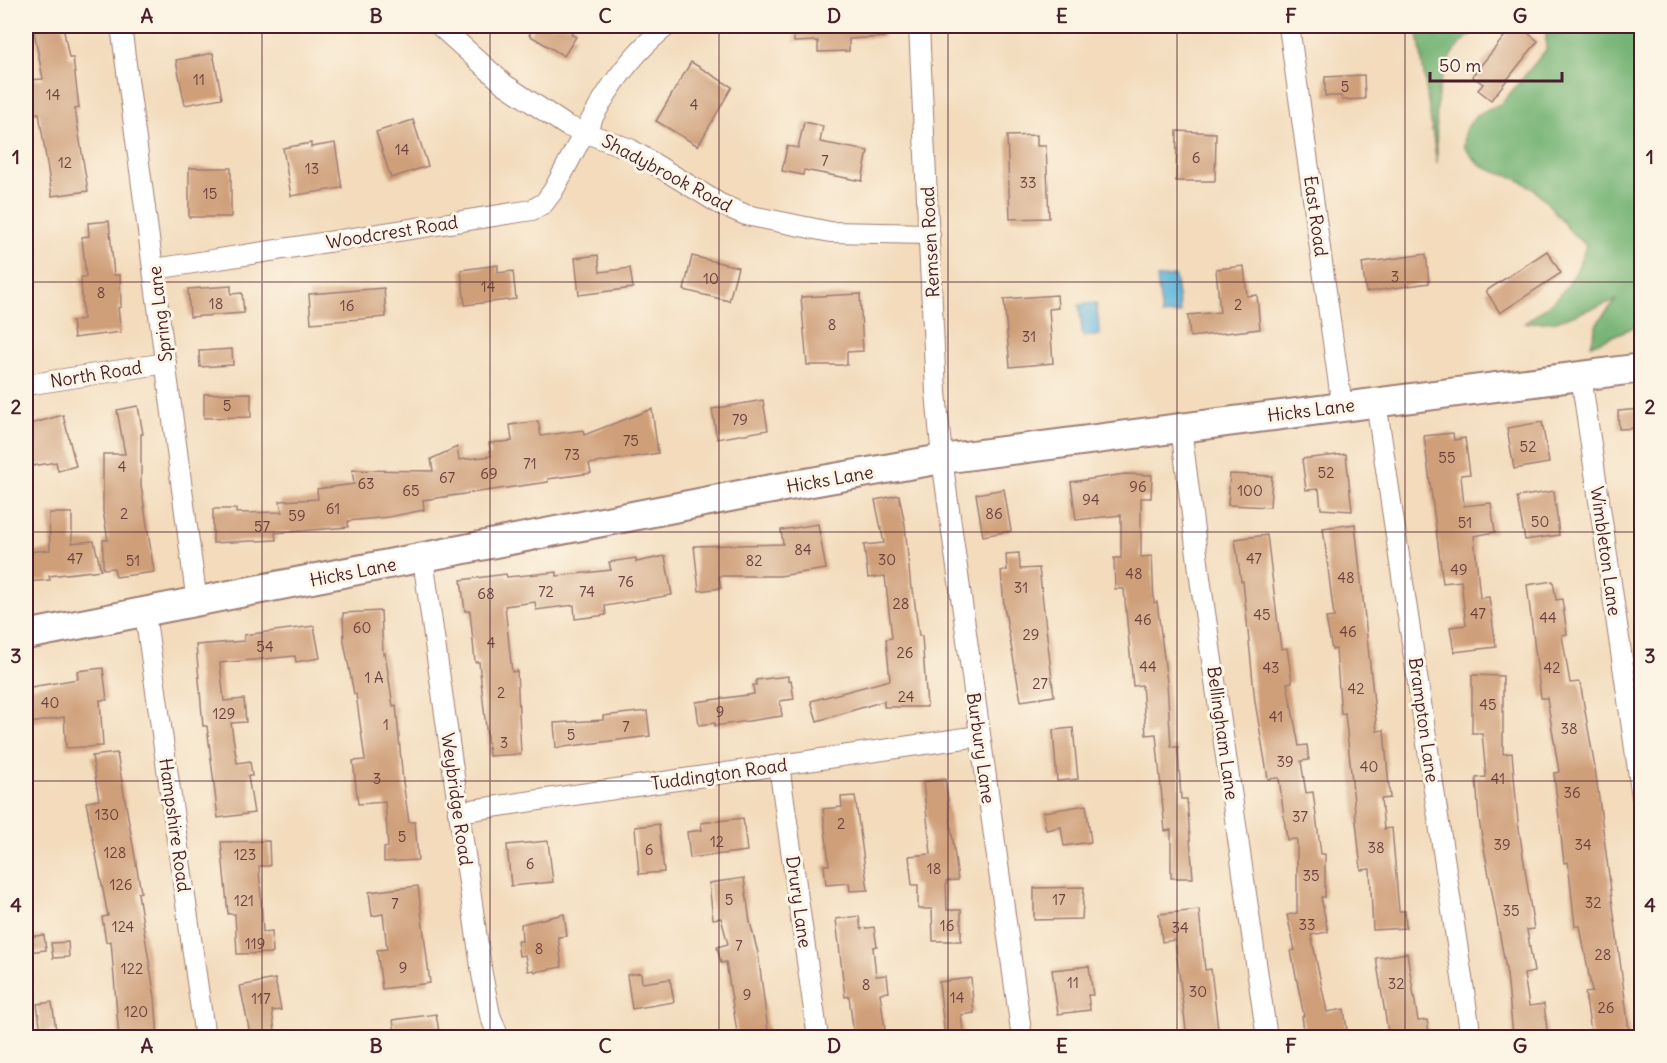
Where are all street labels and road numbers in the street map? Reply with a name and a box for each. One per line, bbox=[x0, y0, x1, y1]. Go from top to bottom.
street label: Shadybrook Road bbox=[598, 129, 737, 217]
street label: East Road bbox=[1299, 174, 1333, 258]
street label: Remsen Road bbox=[916, 185, 944, 298]
street label: Woodcrest Road bbox=[325, 210, 460, 254]
street label: Spring Lane bbox=[143, 265, 177, 363]
street label: North Road bbox=[48, 355, 144, 393]
street label: Hicks Lane bbox=[1266, 393, 1356, 427]
street label: Hicks Lane bbox=[785, 460, 875, 498]
street label: Wimbleton Lane bbox=[1586, 485, 1626, 617]
street label: Hicks Lane bbox=[308, 552, 398, 592]
street label: Brampton Lane bbox=[1404, 656, 1444, 784]
street label: Bellingham Lane bbox=[1202, 665, 1244, 801]
street label: Burbury Lane bbox=[962, 691, 1000, 805]
street label: Weybridge Road bbox=[436, 731, 478, 867]
street label: Tuddington Road bbox=[649, 753, 789, 795]
street label: Hampshire Road bbox=[154, 757, 196, 894]
street label: Drury Lane bbox=[781, 855, 817, 949]

